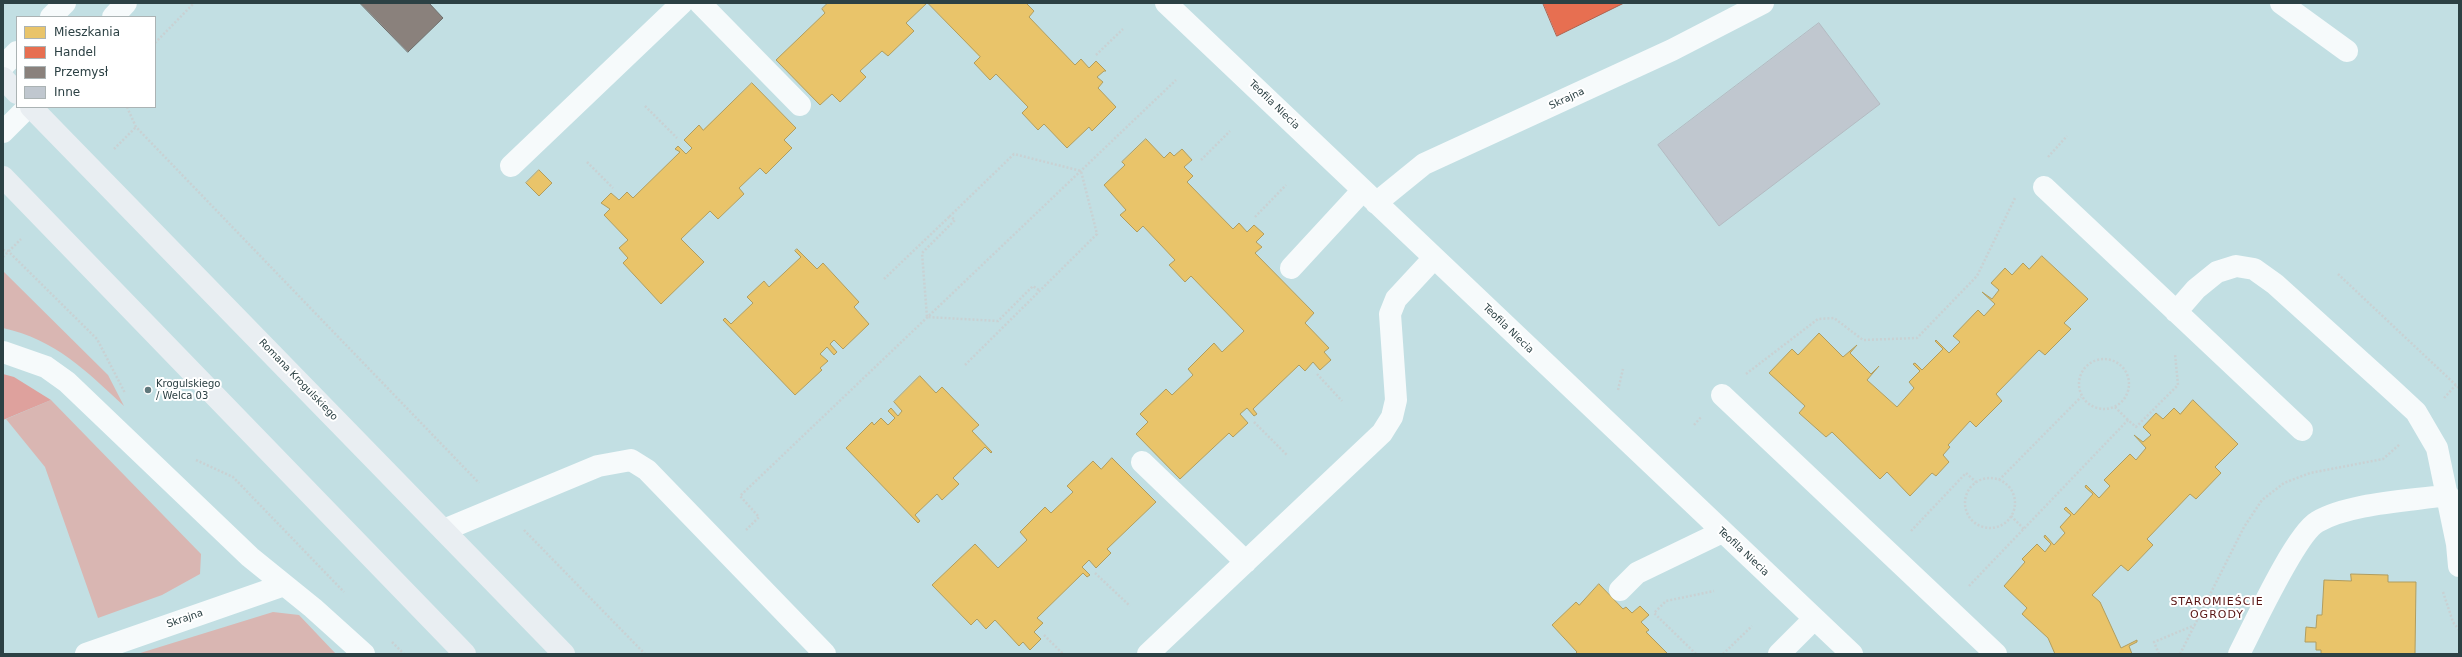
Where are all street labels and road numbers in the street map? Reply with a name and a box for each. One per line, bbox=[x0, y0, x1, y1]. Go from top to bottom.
street label: Teofila Niecia bbox=[1246, 78, 1302, 132]
street label: Skrajna bbox=[1547, 86, 1587, 112]
street label: Teofila Niecia bbox=[1480, 302, 1536, 356]
street label: Romana Krogulskiego bbox=[256, 337, 340, 423]
street label: Teofila Niecia bbox=[1715, 525, 1771, 579]
street label: Skrajna bbox=[165, 607, 205, 631]

